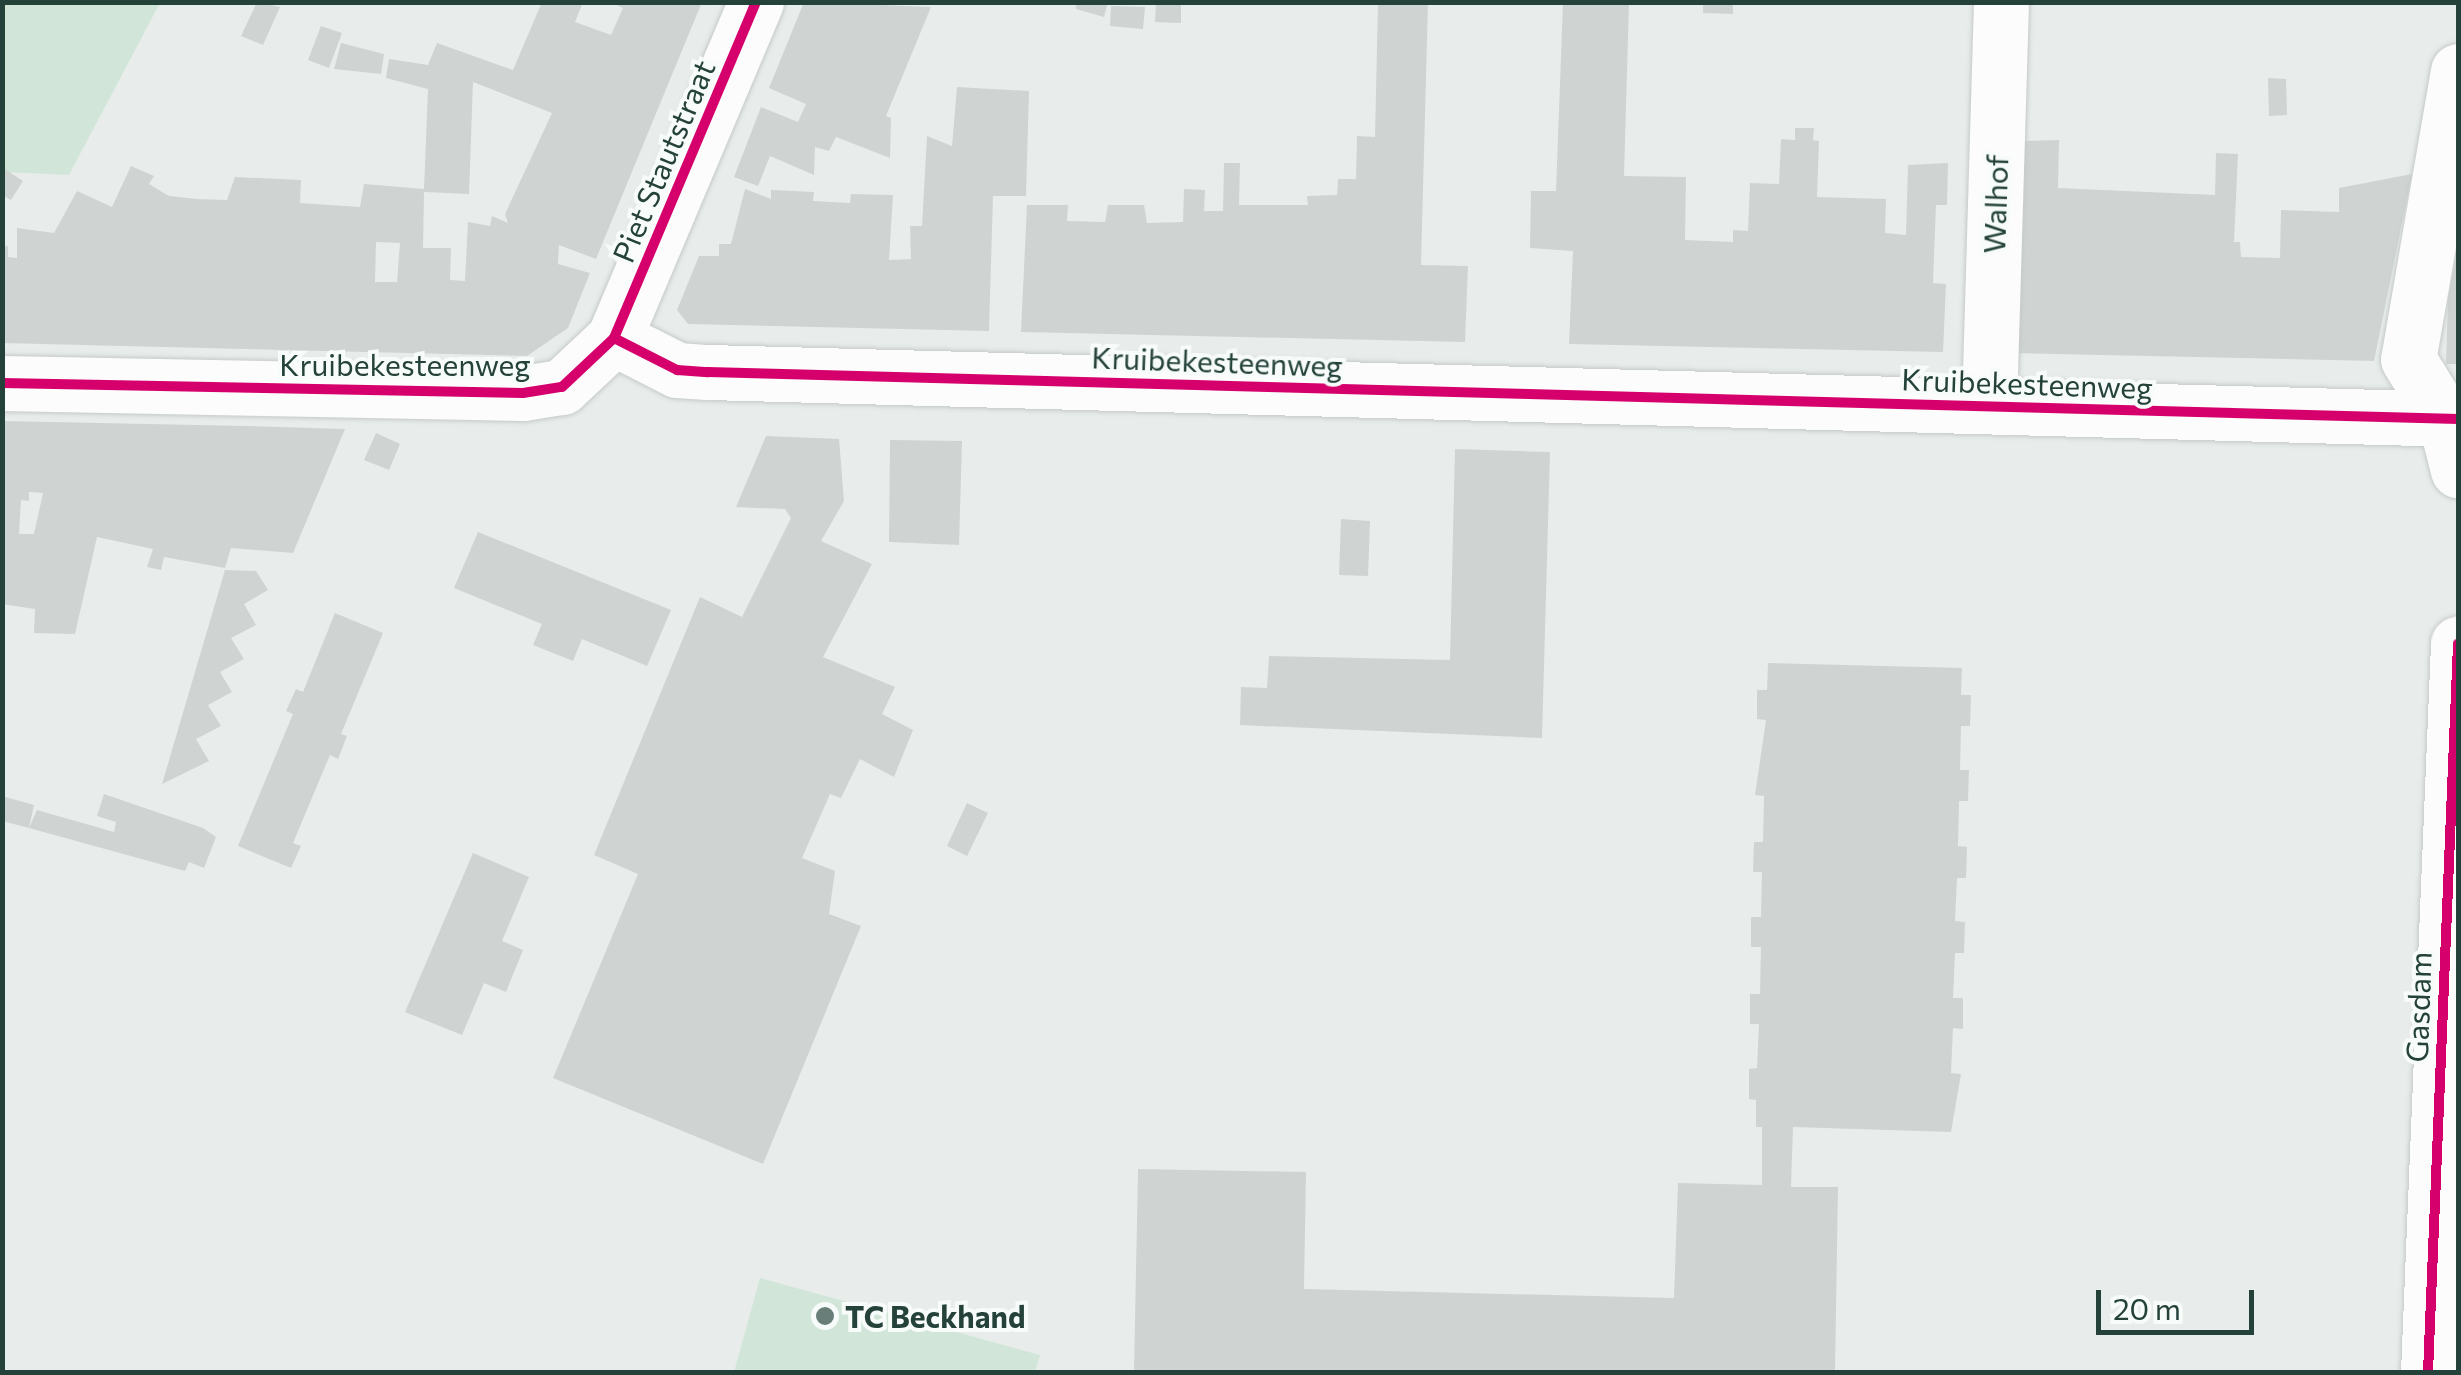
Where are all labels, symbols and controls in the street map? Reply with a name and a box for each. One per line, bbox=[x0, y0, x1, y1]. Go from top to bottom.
street label: Piet Stautstraat bbox=[604, 55, 722, 267]
street label: Walhof bbox=[1975, 154, 2015, 254]
street label: Kruibekesteenweg bbox=[1091, 339, 1343, 383]
street label: Kruibekesteenweg bbox=[279, 346, 531, 382]
street label: Kruibekesteenweg bbox=[1901, 361, 2153, 405]
street label: Gasdam bbox=[2398, 951, 2438, 1063]
scale bar bbox=[2101, 1270, 2258, 1332]
text: 20 m bbox=[2113, 1289, 2181, 1326]
place label: TC Beckhand bbox=[845, 1298, 1025, 1334]
marker: TC Beckhand bbox=[814, 1305, 836, 1327]

